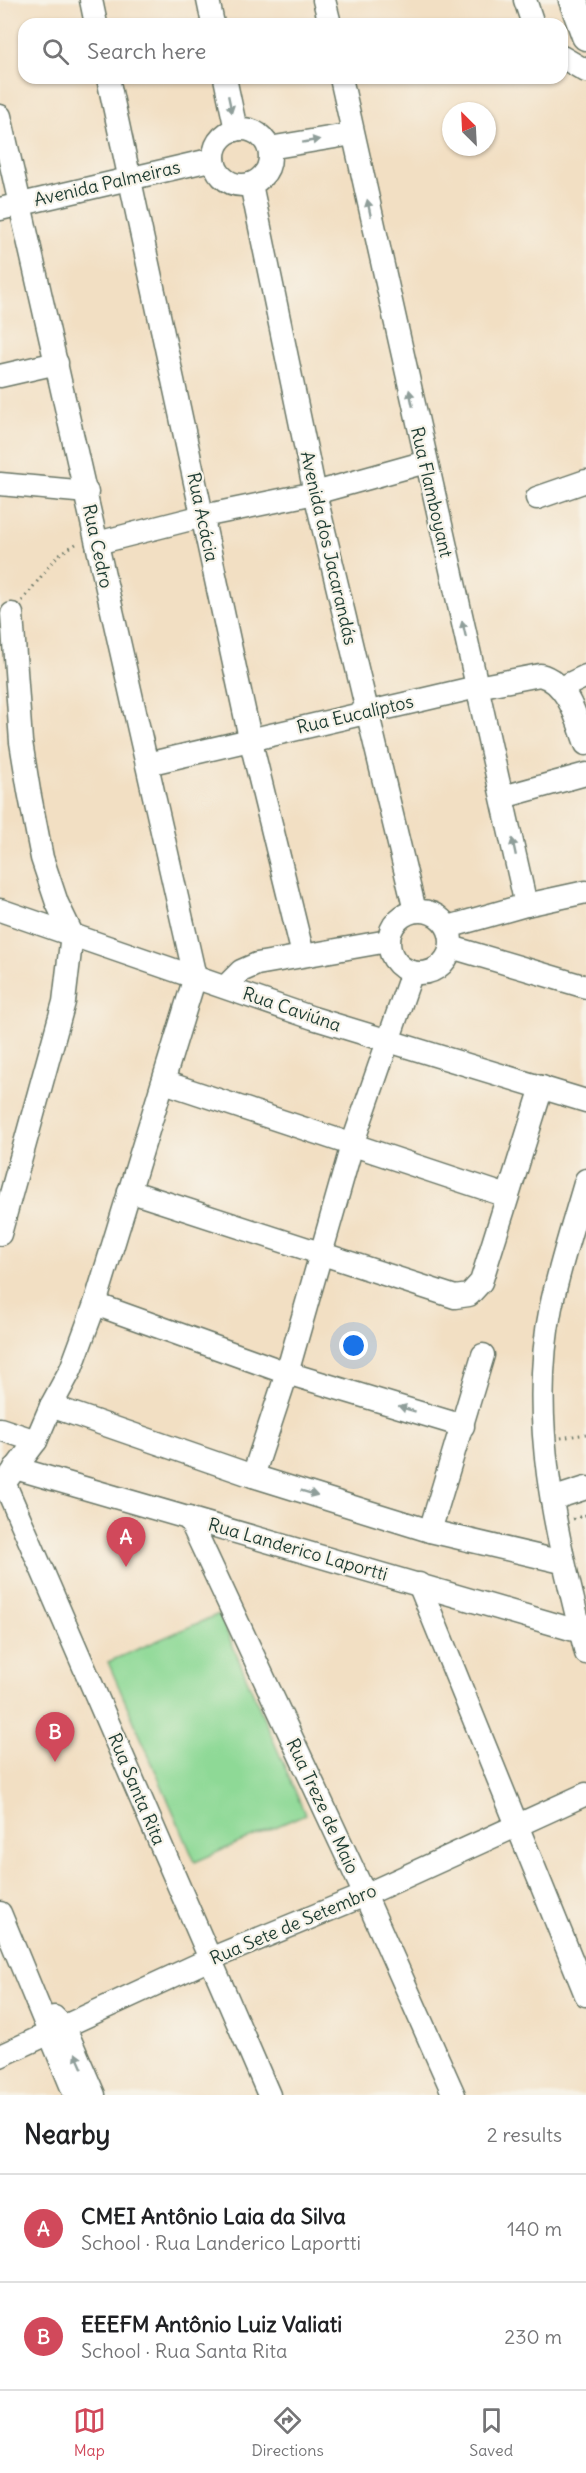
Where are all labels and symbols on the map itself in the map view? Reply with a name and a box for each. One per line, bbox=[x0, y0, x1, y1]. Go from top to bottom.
one-way arrow bbox=[226, 95, 236, 113]
north arrow bbox=[442, 102, 496, 156]
one-way arrow bbox=[302, 136, 321, 145]
street label: Avenida Palmeiras bbox=[32, 155, 182, 211]
one-way arrow bbox=[364, 199, 374, 217]
one-way arrow bbox=[406, 389, 416, 408]
street label: Rua Flamboyant bbox=[406, 424, 458, 560]
street label: Avenida dos Jacarandás bbox=[296, 449, 362, 647]
street label: Rua Acácia bbox=[182, 470, 224, 564]
street label: Rua Cedro bbox=[78, 502, 118, 590]
one-way arrow bbox=[458, 620, 468, 639]
street label: Rua Eucalíptos bbox=[294, 689, 416, 739]
one-way arrow bbox=[509, 838, 518, 857]
street label: Rua Caviúna bbox=[240, 981, 344, 1037]
your location bbox=[339, 1331, 368, 1360]
one-way arrow bbox=[398, 1404, 416, 1413]
one-way arrow bbox=[300, 1489, 318, 1498]
street label: Rua Landerico Laportti bbox=[206, 1512, 390, 1586]
pin: A bbox=[106, 1518, 146, 1567]
pin: B bbox=[36, 1712, 74, 1762]
street label: Rua Santa Rita bbox=[103, 1730, 171, 1848]
street label: Rua Treze de Maio bbox=[282, 1735, 364, 1877]
street label: Rua Sete de Setembro bbox=[206, 1879, 380, 1969]
one-way arrow bbox=[74, 2052, 84, 2070]

